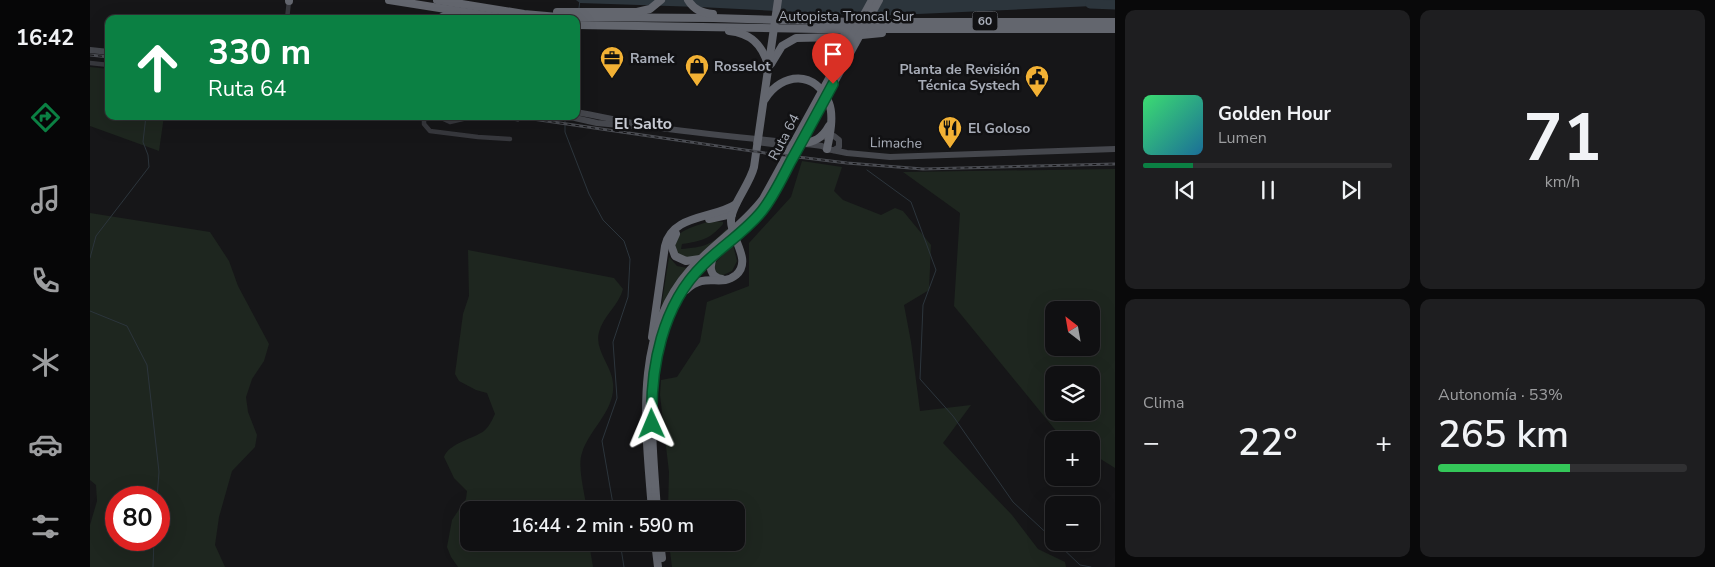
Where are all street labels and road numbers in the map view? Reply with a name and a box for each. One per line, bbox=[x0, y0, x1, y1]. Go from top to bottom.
street label: Autopista Troncal Sur bbox=[778, 7, 914, 26]
road number: 60 bbox=[972, 12, 998, 30]
street label: Ruta 64 bbox=[764, 110, 804, 164]
street label: Limache bbox=[870, 133, 922, 153]

